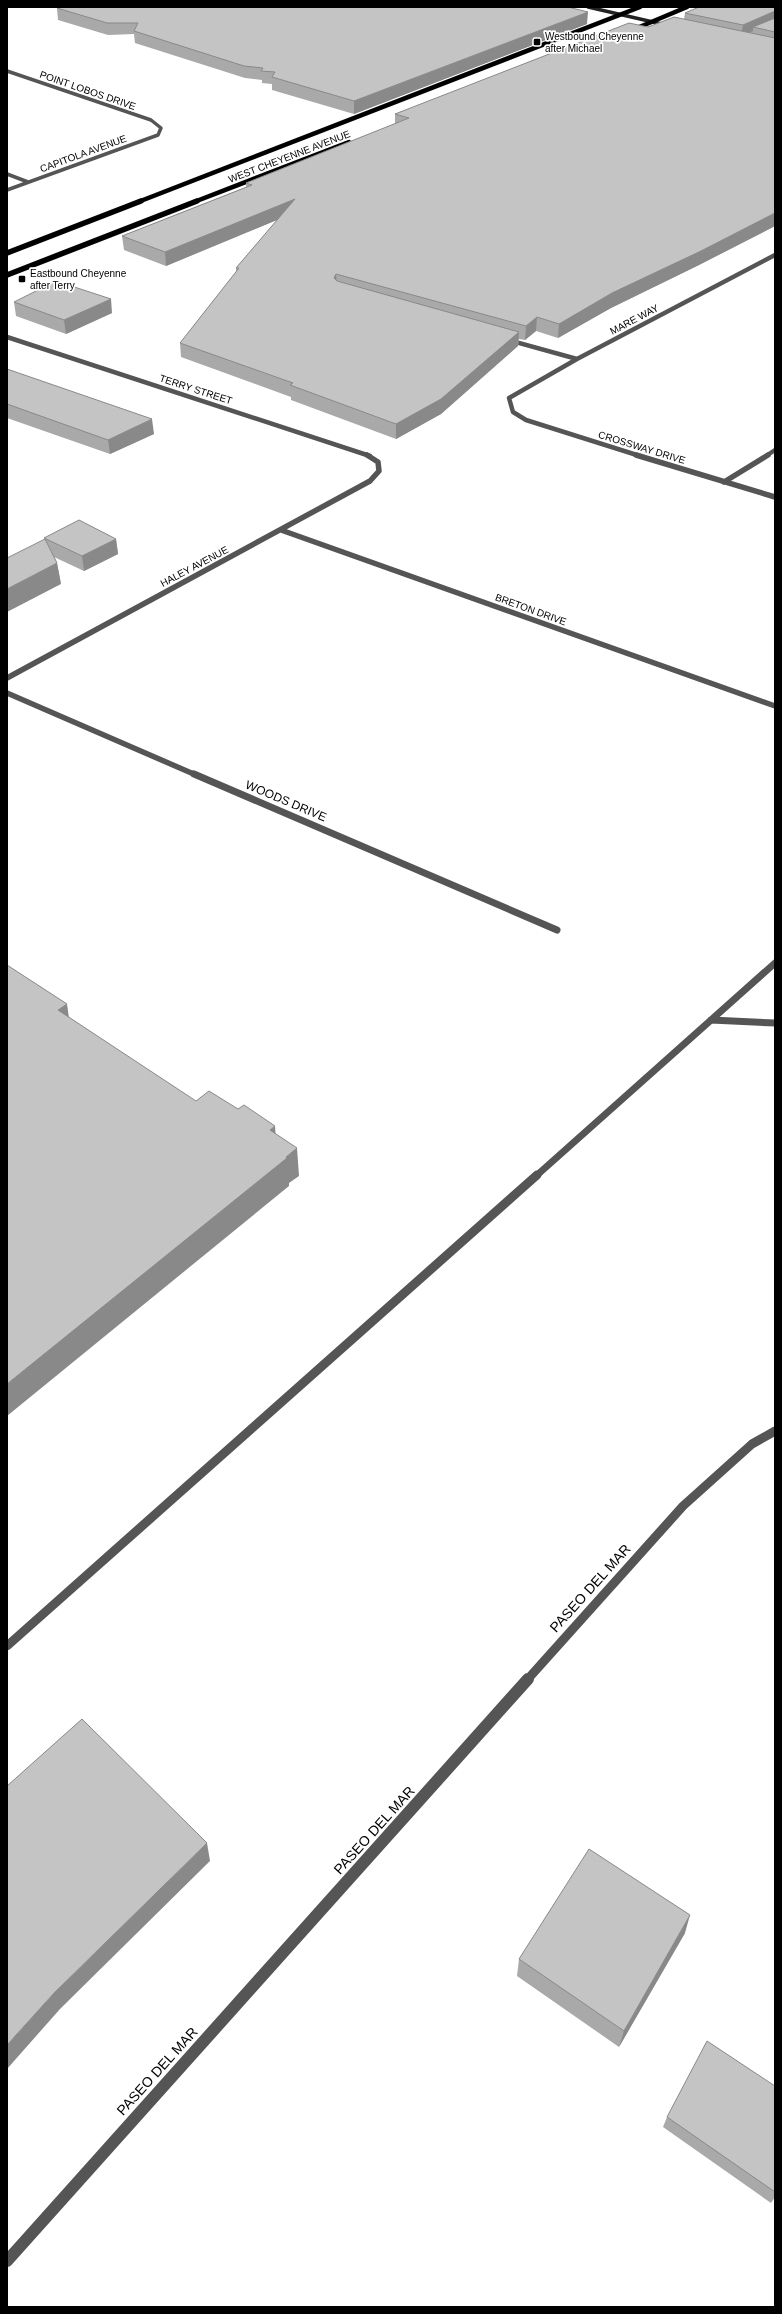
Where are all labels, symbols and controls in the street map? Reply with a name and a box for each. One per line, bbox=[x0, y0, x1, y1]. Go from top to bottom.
place label: Westbound Cheyenne after Michael bbox=[545, 31, 644, 54]
marker: Westbound Cheyenne after Michael bbox=[532, 37, 542, 47]
street label: POINT LOBOS DRIVE bbox=[38, 69, 138, 112]
street label: WEST CHEYENNE AVENUE bbox=[227, 128, 352, 185]
street label: CAPITOLA AVENUE bbox=[38, 133, 128, 174]
place label: Eastbound Cheyenne after Terry bbox=[30, 268, 127, 291]
marker: Eastbound Cheyenne after Terry bbox=[17, 274, 27, 284]
street label: MARE WAY bbox=[608, 302, 661, 337]
street label: TERRY STREET bbox=[158, 373, 234, 406]
street label: CROSSWAY DRIVE bbox=[597, 429, 687, 466]
street label: HALEY AVENUE bbox=[158, 544, 230, 589]
street label: BRETON DRIVE bbox=[494, 592, 568, 628]
street label: WOODS DRIVE bbox=[243, 778, 329, 824]
street label: PASEO DEL MAR bbox=[546, 1541, 634, 1635]
street label: PASEO DEL MAR bbox=[330, 1783, 418, 1877]
street label: PASEO DEL MAR bbox=[113, 2024, 201, 2118]

